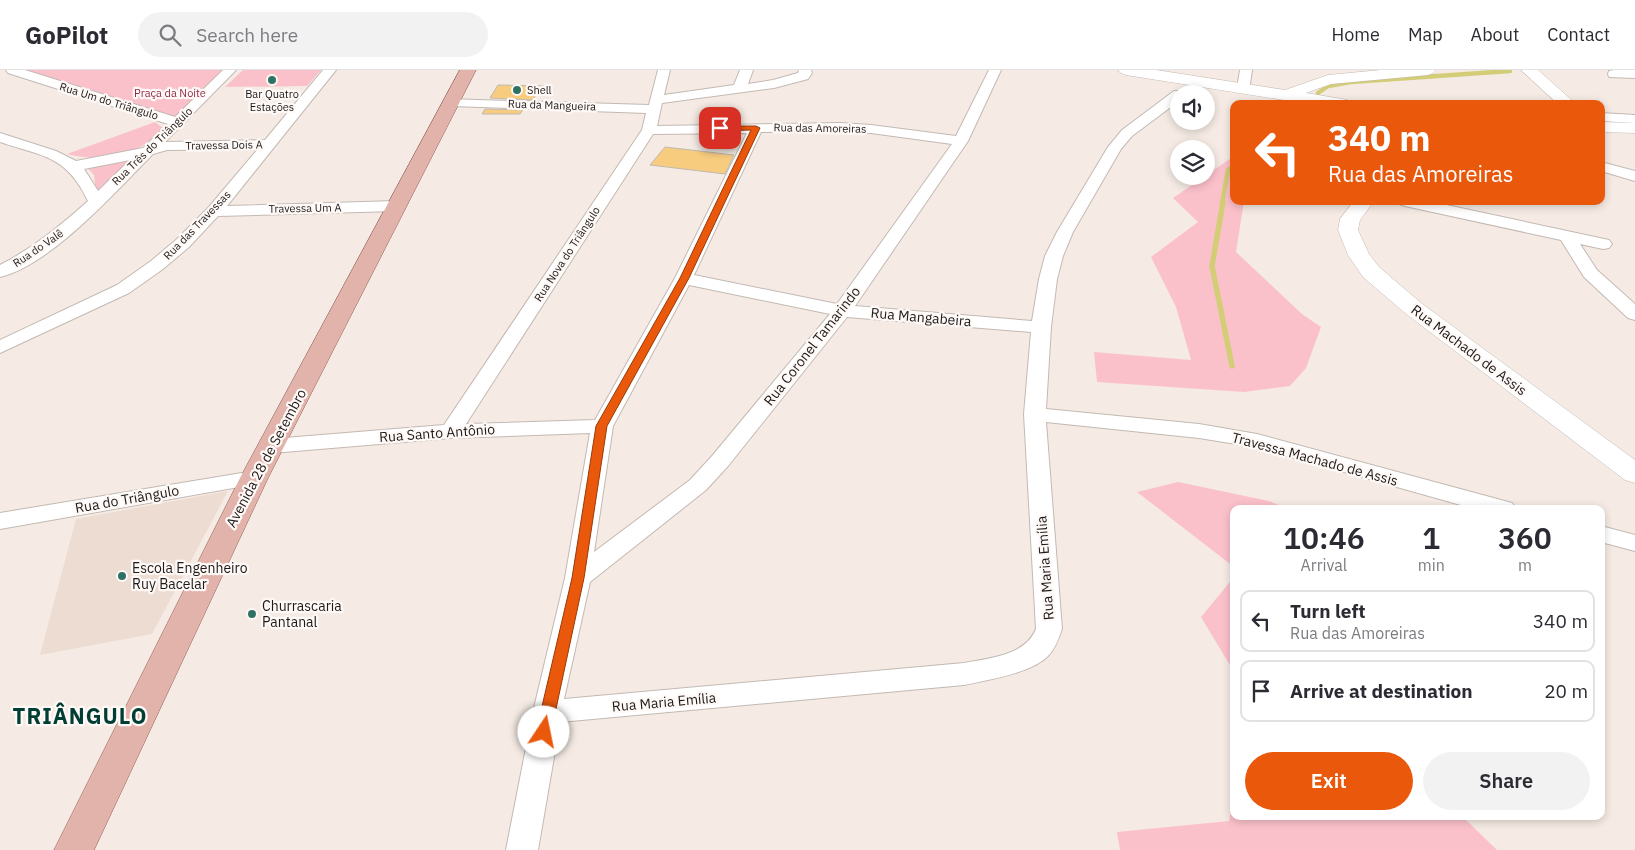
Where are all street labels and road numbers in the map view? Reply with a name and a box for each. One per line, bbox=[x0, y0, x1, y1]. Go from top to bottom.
street label: Rua Um do Triângulo bbox=[58, 79, 160, 123]
street label: Rua da Mangueira bbox=[508, 96, 597, 114]
street label: Rua Três do Triângulo bbox=[109, 104, 195, 188]
street label: Rua das Amoreiras bbox=[773, 120, 867, 136]
street label: Travessa Dois A bbox=[185, 137, 263, 153]
street label: Rua das Travessas bbox=[160, 187, 234, 263]
street label: Travessa Um A bbox=[269, 200, 341, 216]
street label: Rua Nova do Triângulo bbox=[531, 204, 603, 304]
street label: Rua do Valê bbox=[10, 226, 66, 270]
street label: Rua Coronel Tamarindo bbox=[760, 283, 864, 409]
street label: Rua Machado de Assis bbox=[1408, 301, 1531, 399]
street label: Rua Mangabeira bbox=[870, 304, 973, 330]
street label: Avenida 28 de Setembro bbox=[222, 386, 310, 530]
street label: Rua Santo Antônio bbox=[378, 420, 496, 446]
street label: Travessa Machado de Assis bbox=[1230, 428, 1400, 490]
street label: Rua do Triângulo bbox=[74, 481, 181, 517]
street label: Rua Maria Emília bbox=[1032, 515, 1058, 621]
street label: Rua Maria Emília bbox=[611, 688, 717, 716]

